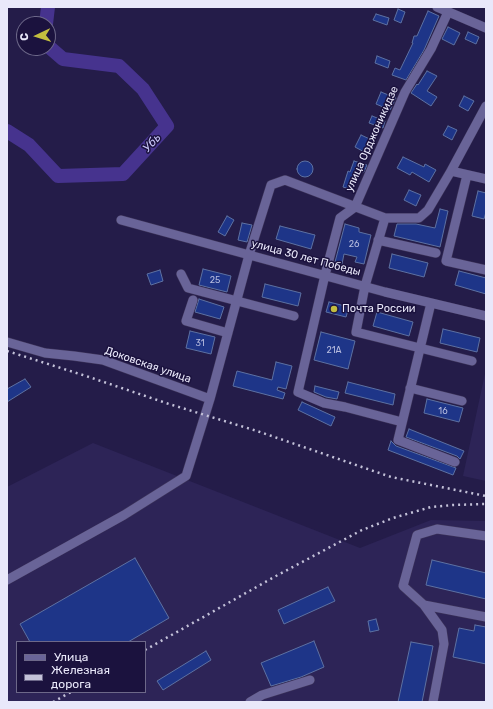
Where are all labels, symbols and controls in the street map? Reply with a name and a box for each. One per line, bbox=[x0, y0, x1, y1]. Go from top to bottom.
north arrow bbox=[16, 16, 56, 56]
text: С bbox=[18, 32, 31, 41]
street label: улица Орджоникидзе bbox=[343, 84, 401, 194]
water label: Убь bbox=[140, 131, 164, 155]
street label: улица 30 лет Победы bbox=[250, 237, 362, 279]
house number: 26 bbox=[349, 239, 359, 249]
house number: 25 bbox=[210, 275, 220, 285]
place label: Почта России bbox=[342, 302, 416, 316]
marker: Почта России bbox=[329, 304, 339, 314]
house number: 31 bbox=[195, 338, 205, 348]
street label: Доковская улица bbox=[103, 344, 193, 386]
house number: 21А bbox=[326, 345, 342, 355]
house number: 16 bbox=[438, 406, 448, 416]
legend bbox=[16, 641, 146, 693]
text: Улица bbox=[54, 650, 88, 664]
text: Железная дорога bbox=[51, 663, 110, 691]

